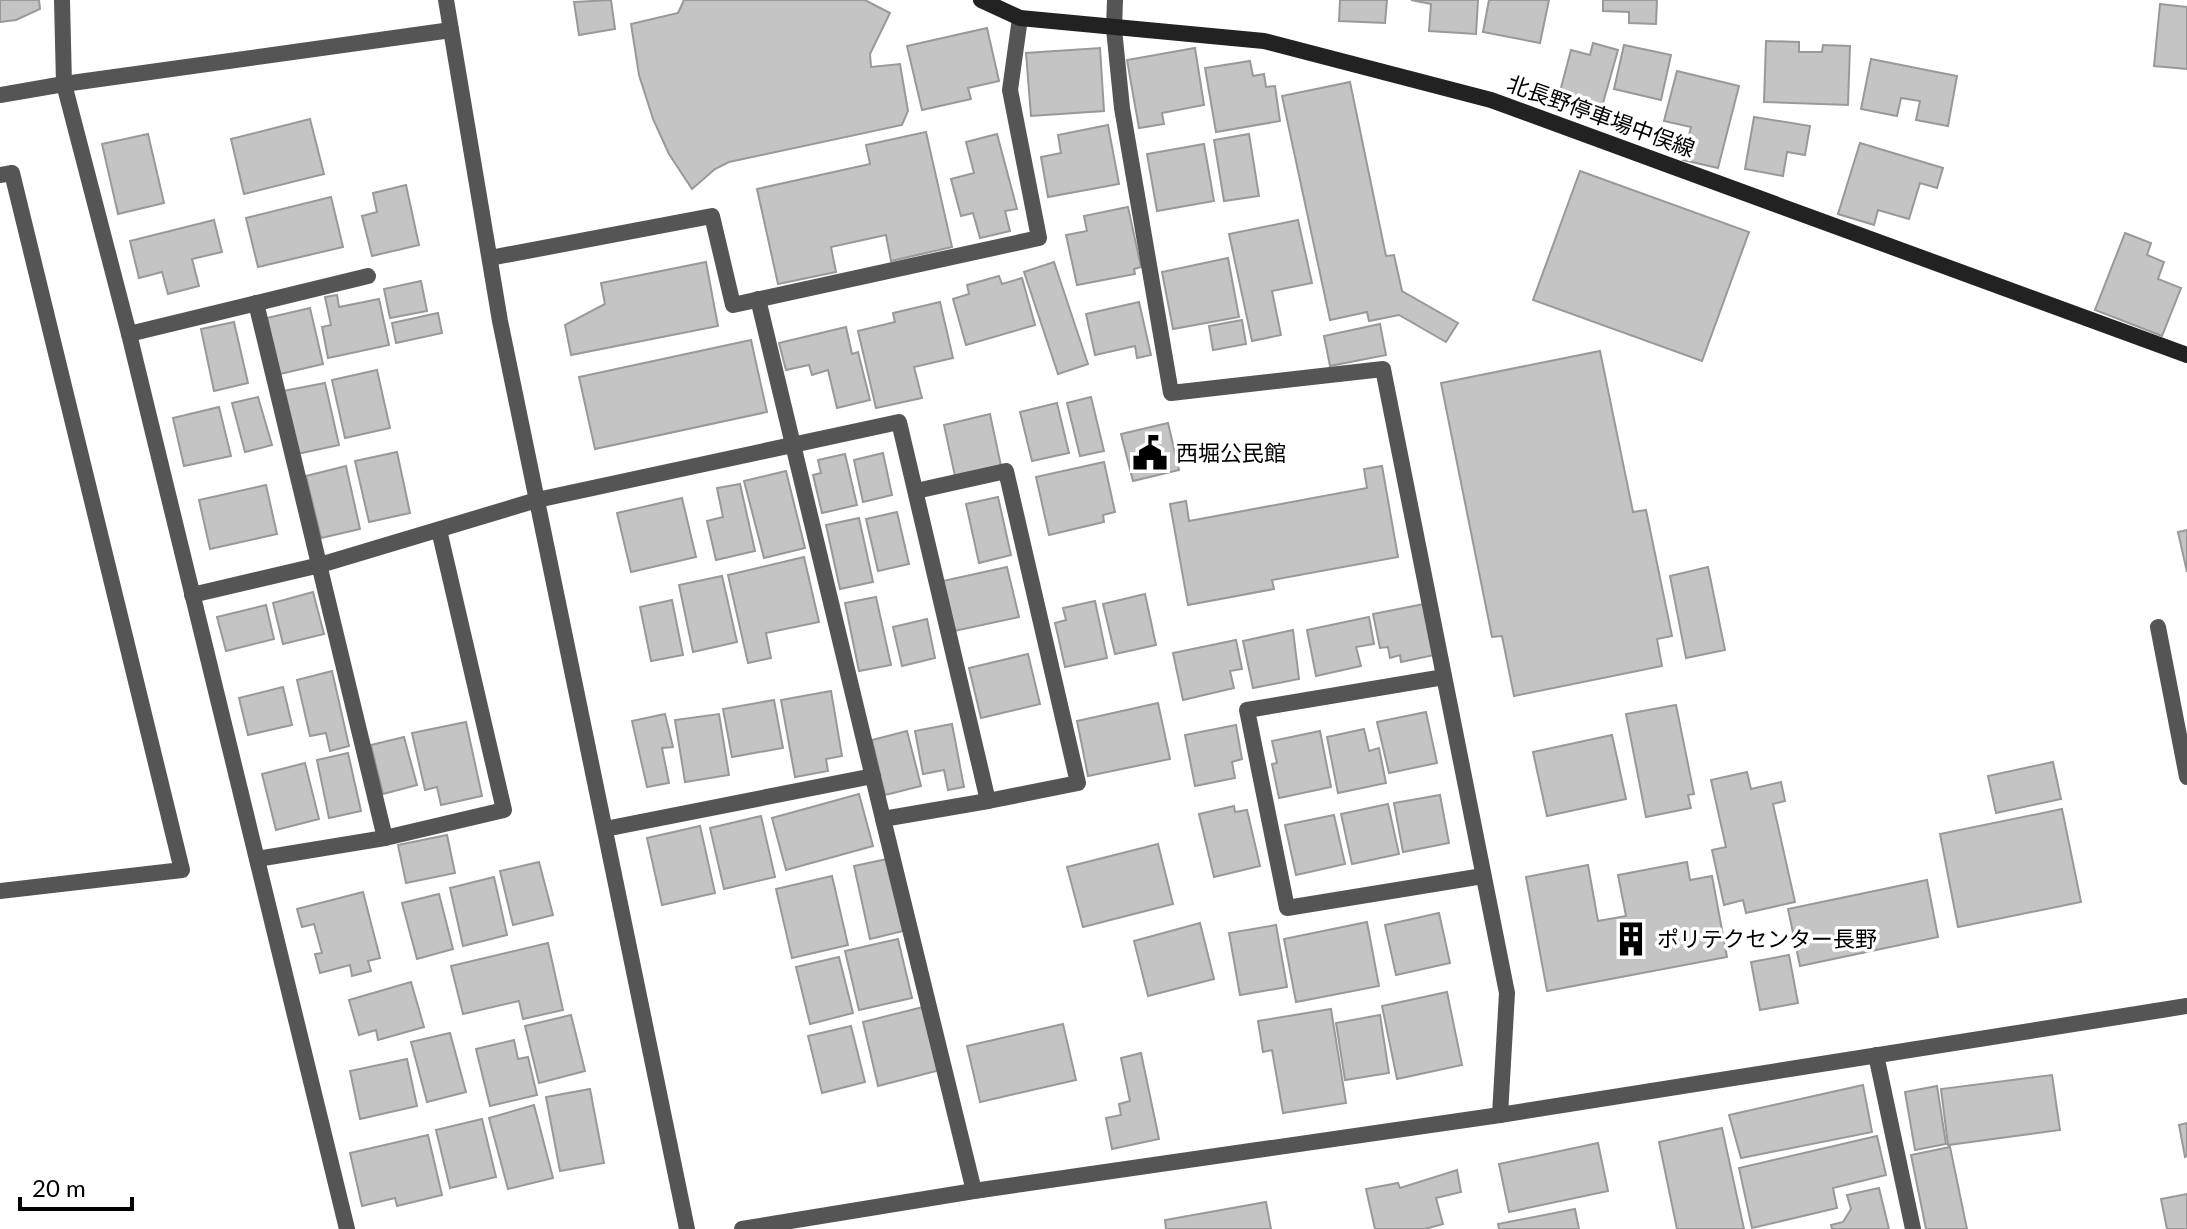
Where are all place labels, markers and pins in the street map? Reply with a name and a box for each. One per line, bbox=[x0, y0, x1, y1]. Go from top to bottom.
public building icon: 西堀公民館 bbox=[1131, 434, 1169, 472]
place label: 西堀公民館 bbox=[1176, 439, 1286, 466]
building icon: ポリテクセンター長野 bbox=[1612, 920, 1650, 958]
place label: ポリテクセンター長野 bbox=[1657, 925, 1877, 952]

